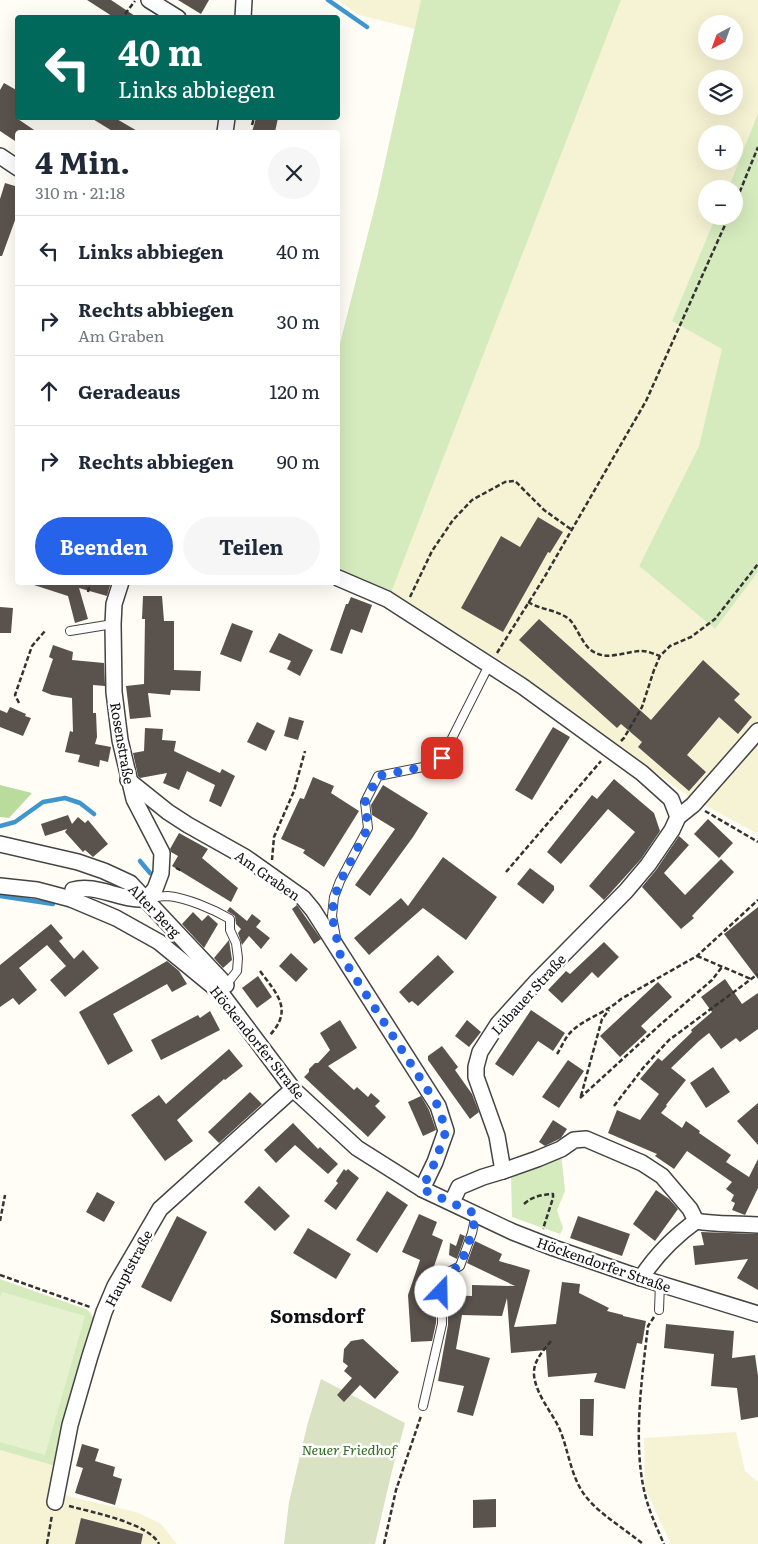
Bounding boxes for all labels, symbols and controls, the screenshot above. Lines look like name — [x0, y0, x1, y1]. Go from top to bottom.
north arrow — [698, 15, 742, 60]
map controls — [698, 15, 743, 225]
text: 40 m — [118, 25, 203, 77]
icon: left — [35, 35, 100, 100]
button: layers — [698, 70, 743, 115]
text: Links abbiegen — [118, 72, 275, 105]
button: + — [698, 125, 743, 170]
text: 4 Min. — [35, 139, 130, 183]
button: close — [268, 147, 320, 199]
text: 310 m · 21:18 — [35, 180, 125, 204]
button: − — [698, 180, 743, 225]
icon: left — [35, 237, 63, 265]
text: Links abbiegen — [78, 237, 224, 265]
text: 40 m — [276, 237, 320, 265]
text: Rechts abbiegen — [78, 295, 234, 323]
icon: right — [35, 307, 63, 335]
text: 30 m — [276, 307, 320, 335]
text: Am Graben — [78, 323, 164, 347]
icon: ahead — [35, 377, 63, 405]
text: Geradeaus — [78, 377, 180, 405]
text: 120 m — [269, 377, 320, 405]
icon: right — [35, 447, 63, 475]
text: Rechts abbiegen — [78, 447, 234, 475]
text: 90 m — [277, 447, 320, 475]
button: Beenden — [35, 517, 173, 575]
button: Teilen — [183, 517, 320, 575]
street label: Rosenstraße — [106, 701, 140, 785]
pin — [421, 737, 463, 779]
icon: arrive — [428, 744, 456, 772]
street label: Am Graben — [231, 845, 305, 905]
street label: Alter Berg — [124, 879, 186, 941]
street label: Lübauer Straße — [486, 949, 570, 1039]
street label: Höckendorfer Straße — [206, 981, 310, 1103]
street label: Hauptstraße — [99, 1226, 157, 1310]
street label: Höckendorfer Straße — [534, 1232, 674, 1296]
position arrow — [414, 1265, 466, 1317]
district label: Somsdorf — [270, 1301, 366, 1329]
park label: Neuer Friedhof — [301, 1439, 398, 1459]

